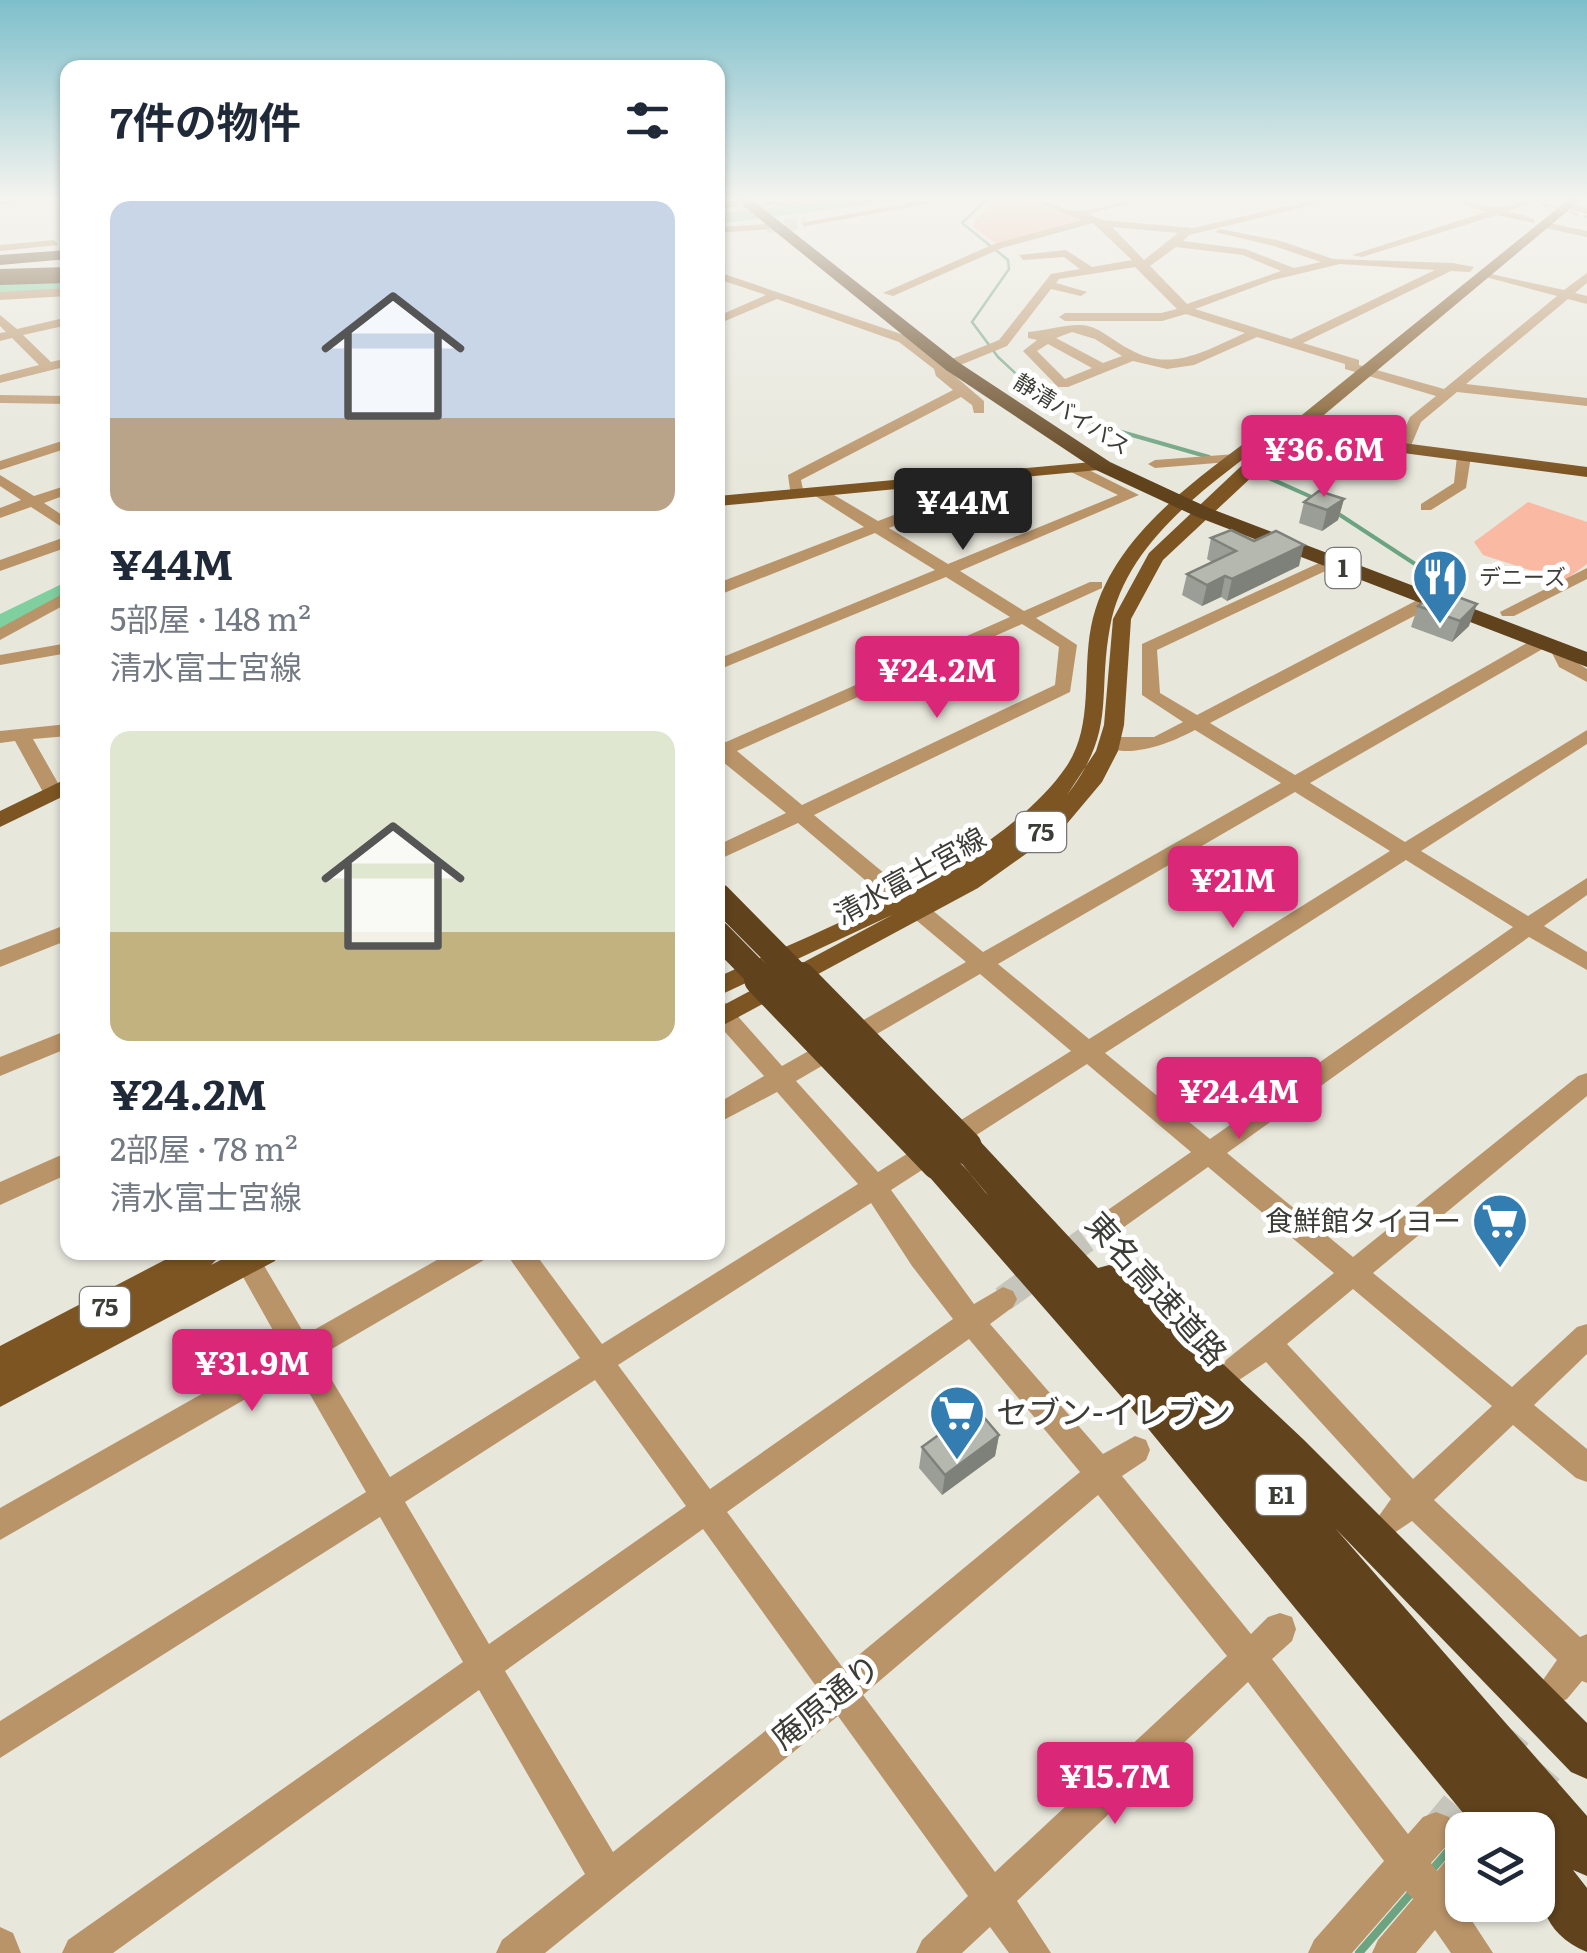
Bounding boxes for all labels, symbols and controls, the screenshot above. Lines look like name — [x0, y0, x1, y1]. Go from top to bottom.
text: 7件の物件 — [110, 89, 301, 151]
icon: filters — [620, 93, 675, 148]
icon: home — [303, 266, 483, 446]
street label: 静清バイパス — [1008, 364, 1137, 462]
pin: ¥36.6M — [1243, 415, 1405, 500]
text: ¥36.6M — [1263, 423, 1385, 471]
pin: ¥44M — [904, 468, 1022, 553]
text: ¥44M — [916, 476, 1010, 524]
text: ¥44M — [110, 531, 233, 593]
restaurant icon: デニーズ — [1410, 547, 1470, 626]
road number: 1 — [1326, 548, 1360, 588]
place label: デニーズ — [1479, 559, 1566, 592]
text: 5部屋 · 148 m² — [110, 593, 311, 641]
pin: ¥24.2M — [856, 636, 1018, 721]
text: 清水富士宮線 — [110, 641, 302, 689]
text: ¥24.2M — [877, 644, 997, 692]
icon: home — [303, 796, 483, 976]
road number: 75 — [1016, 812, 1066, 852]
street label: 清水富士宮線 — [825, 815, 993, 933]
pin: ¥21M — [1174, 846, 1292, 931]
text: ¥21M — [1190, 854, 1276, 902]
pin: ¥24.4M — [1158, 1057, 1320, 1142]
text: ¥24.2M — [110, 1061, 267, 1123]
text: ¥24.4M — [1179, 1065, 1299, 1113]
text: 2部屋 · 78 m² — [110, 1123, 298, 1171]
text: 清水富士宮線 — [110, 1171, 302, 1219]
supermarket icon: 食鮮館タイヨー — [1470, 1191, 1530, 1270]
place label: 食鮮館タイヨー — [1265, 1198, 1461, 1240]
street label: 東名高速道路 — [1076, 1200, 1240, 1374]
road number: 75 — [80, 1287, 130, 1327]
pin: ¥31.9M — [171, 1329, 333, 1414]
text: ¥31.9M — [194, 1337, 310, 1385]
supermarket icon: セブン-イレブン — [927, 1383, 987, 1462]
place label: セブン-イレブン — [996, 1386, 1231, 1434]
road number: E1 — [1256, 1475, 1306, 1515]
street label: 庵原通り — [759, 1641, 889, 1759]
pin: ¥15.7M — [1034, 1742, 1196, 1827]
text: ¥15.7M — [1059, 1750, 1171, 1798]
map controls — [1445, 1812, 1555, 1922]
button: layers — [1445, 1812, 1555, 1922]

